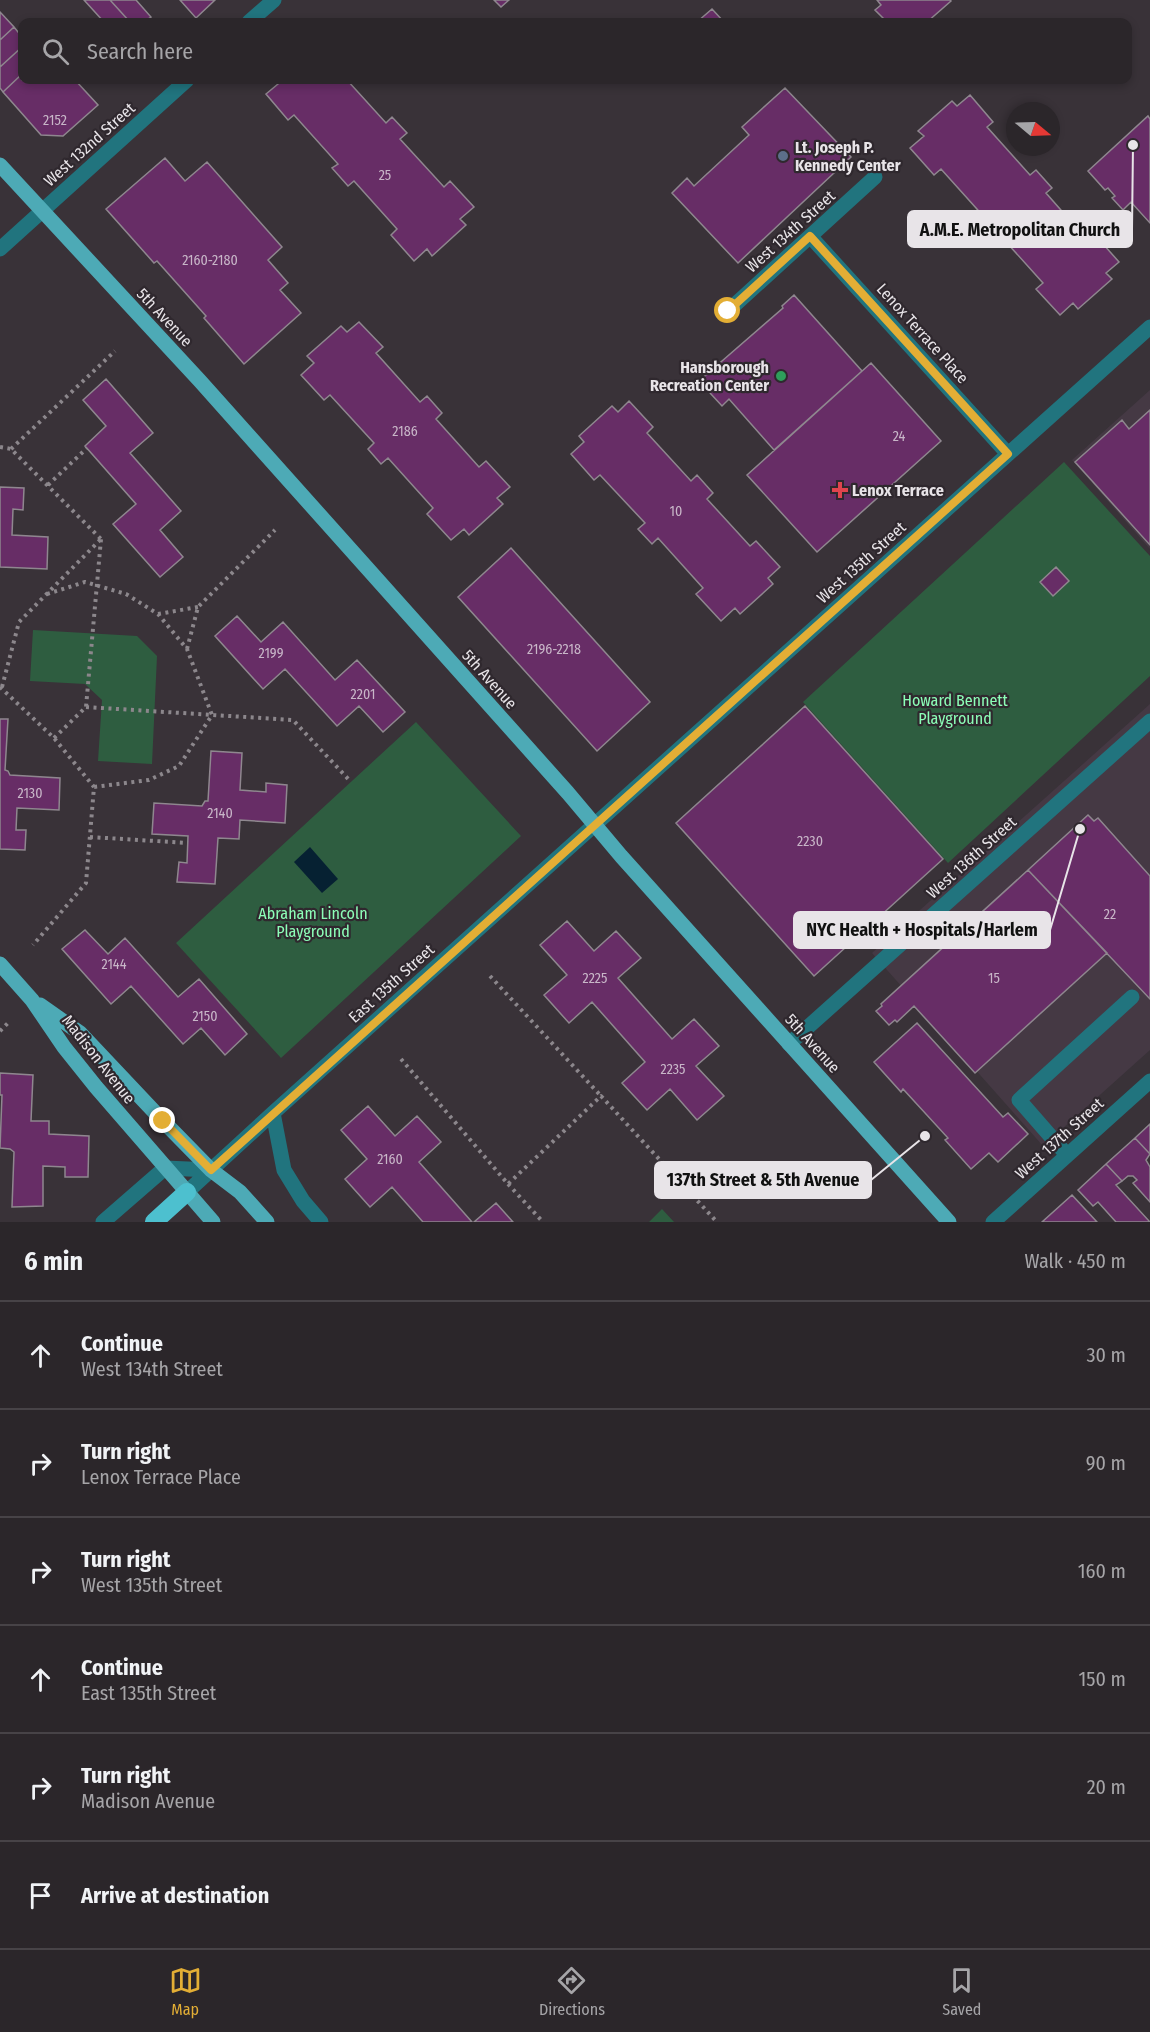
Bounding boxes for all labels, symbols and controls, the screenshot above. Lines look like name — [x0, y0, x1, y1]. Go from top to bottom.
search box — [18, 18, 1132, 84]
icon: search — [39, 35, 72, 68]
text: Search here — [87, 38, 193, 65]
street label: West 132nd Street — [40, 98, 139, 190]
north arrow — [1006, 102, 1060, 156]
house number: 2152 — [43, 112, 67, 129]
place label: Lt. Joseph P. Kennedy Center — [795, 138, 901, 175]
marker: Lt. Joseph P. Kennedy Center — [776, 149, 790, 163]
house number: 25 — [379, 167, 391, 184]
street label: West 134th Street — [742, 186, 839, 276]
callout: A.M.E. Metropolitan Church — [908, 211, 1132, 247]
text: A.M.E. Metropolitan Church — [919, 219, 1120, 241]
house number: 2160-2180 — [182, 252, 238, 269]
street label: Lenox Terrace Place — [873, 279, 973, 387]
street label: 5th Avenue — [133, 284, 196, 350]
route start — [714, 297, 740, 323]
place label: Hansborough Recreation Center — [650, 358, 769, 395]
marker: Hansborough Recreation Center — [774, 369, 788, 383]
house number: 2186 — [392, 423, 418, 440]
house number: 24 — [893, 428, 906, 445]
place label: Lenox Terrace — [852, 481, 944, 500]
marker: Lenox Terrace — [833, 483, 847, 497]
house number: 10 — [670, 503, 682, 520]
street label: West 135th Street — [813, 517, 910, 607]
house number: 2196-2218 — [527, 641, 581, 658]
house number: 2199 — [259, 645, 284, 662]
street label: 5th Avenue — [458, 646, 521, 713]
house number: 2201 — [351, 686, 375, 703]
park label: Howard Bennett Playground — [902, 691, 1009, 728]
house number: 2130 — [18, 785, 42, 802]
house number: 2140 — [207, 805, 233, 822]
street label: West 136th Street — [923, 812, 1021, 902]
house number: 2230 — [797, 833, 823, 850]
park label: Abraham Lincoln Playground — [258, 904, 368, 941]
house number: 22 — [1104, 906, 1116, 923]
callout: NYC Health + Hospitals/Harlem — [794, 912, 1050, 948]
text: NYC Health + Hospitals/Harlem — [806, 919, 1038, 941]
street label: East 135th Street — [345, 940, 439, 1027]
house number: 2144 — [102, 956, 127, 973]
house number: 2225 — [583, 970, 607, 987]
house number: 15 — [988, 970, 1000, 987]
house number: 2150 — [192, 1008, 218, 1025]
street label: 5th Avenue — [781, 1010, 844, 1077]
street label: Madison Avenue — [58, 1011, 139, 1108]
house number: 2235 — [660, 1061, 686, 1078]
street label: West 137th Street — [1011, 1093, 1108, 1183]
route end — [149, 1107, 175, 1133]
house number: 2160 — [377, 1151, 403, 1168]
callout: 137th Street & 5th Avenue — [655, 1162, 871, 1198]
text: 137th Street & 5th Avenue — [667, 1169, 859, 1191]
text: 6 min — [24, 1246, 83, 1277]
text: Walk · 450 m — [1025, 1249, 1126, 1273]
text: Continue — [81, 1330, 163, 1357]
icon: ahead — [24, 1339, 57, 1372]
text: 30 m — [1086, 1343, 1126, 1367]
text: West 134th Street — [81, 1357, 223, 1381]
text: Turn right — [81, 1438, 170, 1465]
icon: right — [24, 1447, 57, 1480]
text: 90 m — [1086, 1451, 1126, 1475]
text: Lenox Terrace Place — [81, 1465, 241, 1489]
text: Turn right — [81, 1546, 170, 1573]
icon: right — [24, 1555, 57, 1588]
text: 160 m — [1078, 1559, 1126, 1583]
text: West 135th Street — [81, 1573, 222, 1597]
text: Continue — [81, 1654, 163, 1681]
icon: ahead — [24, 1663, 57, 1696]
text: 150 m — [1079, 1667, 1126, 1691]
text: East 135th Street — [81, 1681, 216, 1705]
text: Turn right — [81, 1762, 170, 1789]
icon: right — [24, 1771, 57, 1804]
text: 20 m — [1087, 1775, 1126, 1799]
text: Madison Avenue — [81, 1789, 215, 1813]
icon: arrive — [24, 1879, 57, 1912]
text: Arrive at destination — [81, 1882, 269, 1909]
tab: Map — [169, 1964, 202, 2019]
tab: Directions — [539, 1964, 605, 2019]
tab: Saved — [942, 1964, 981, 2019]

